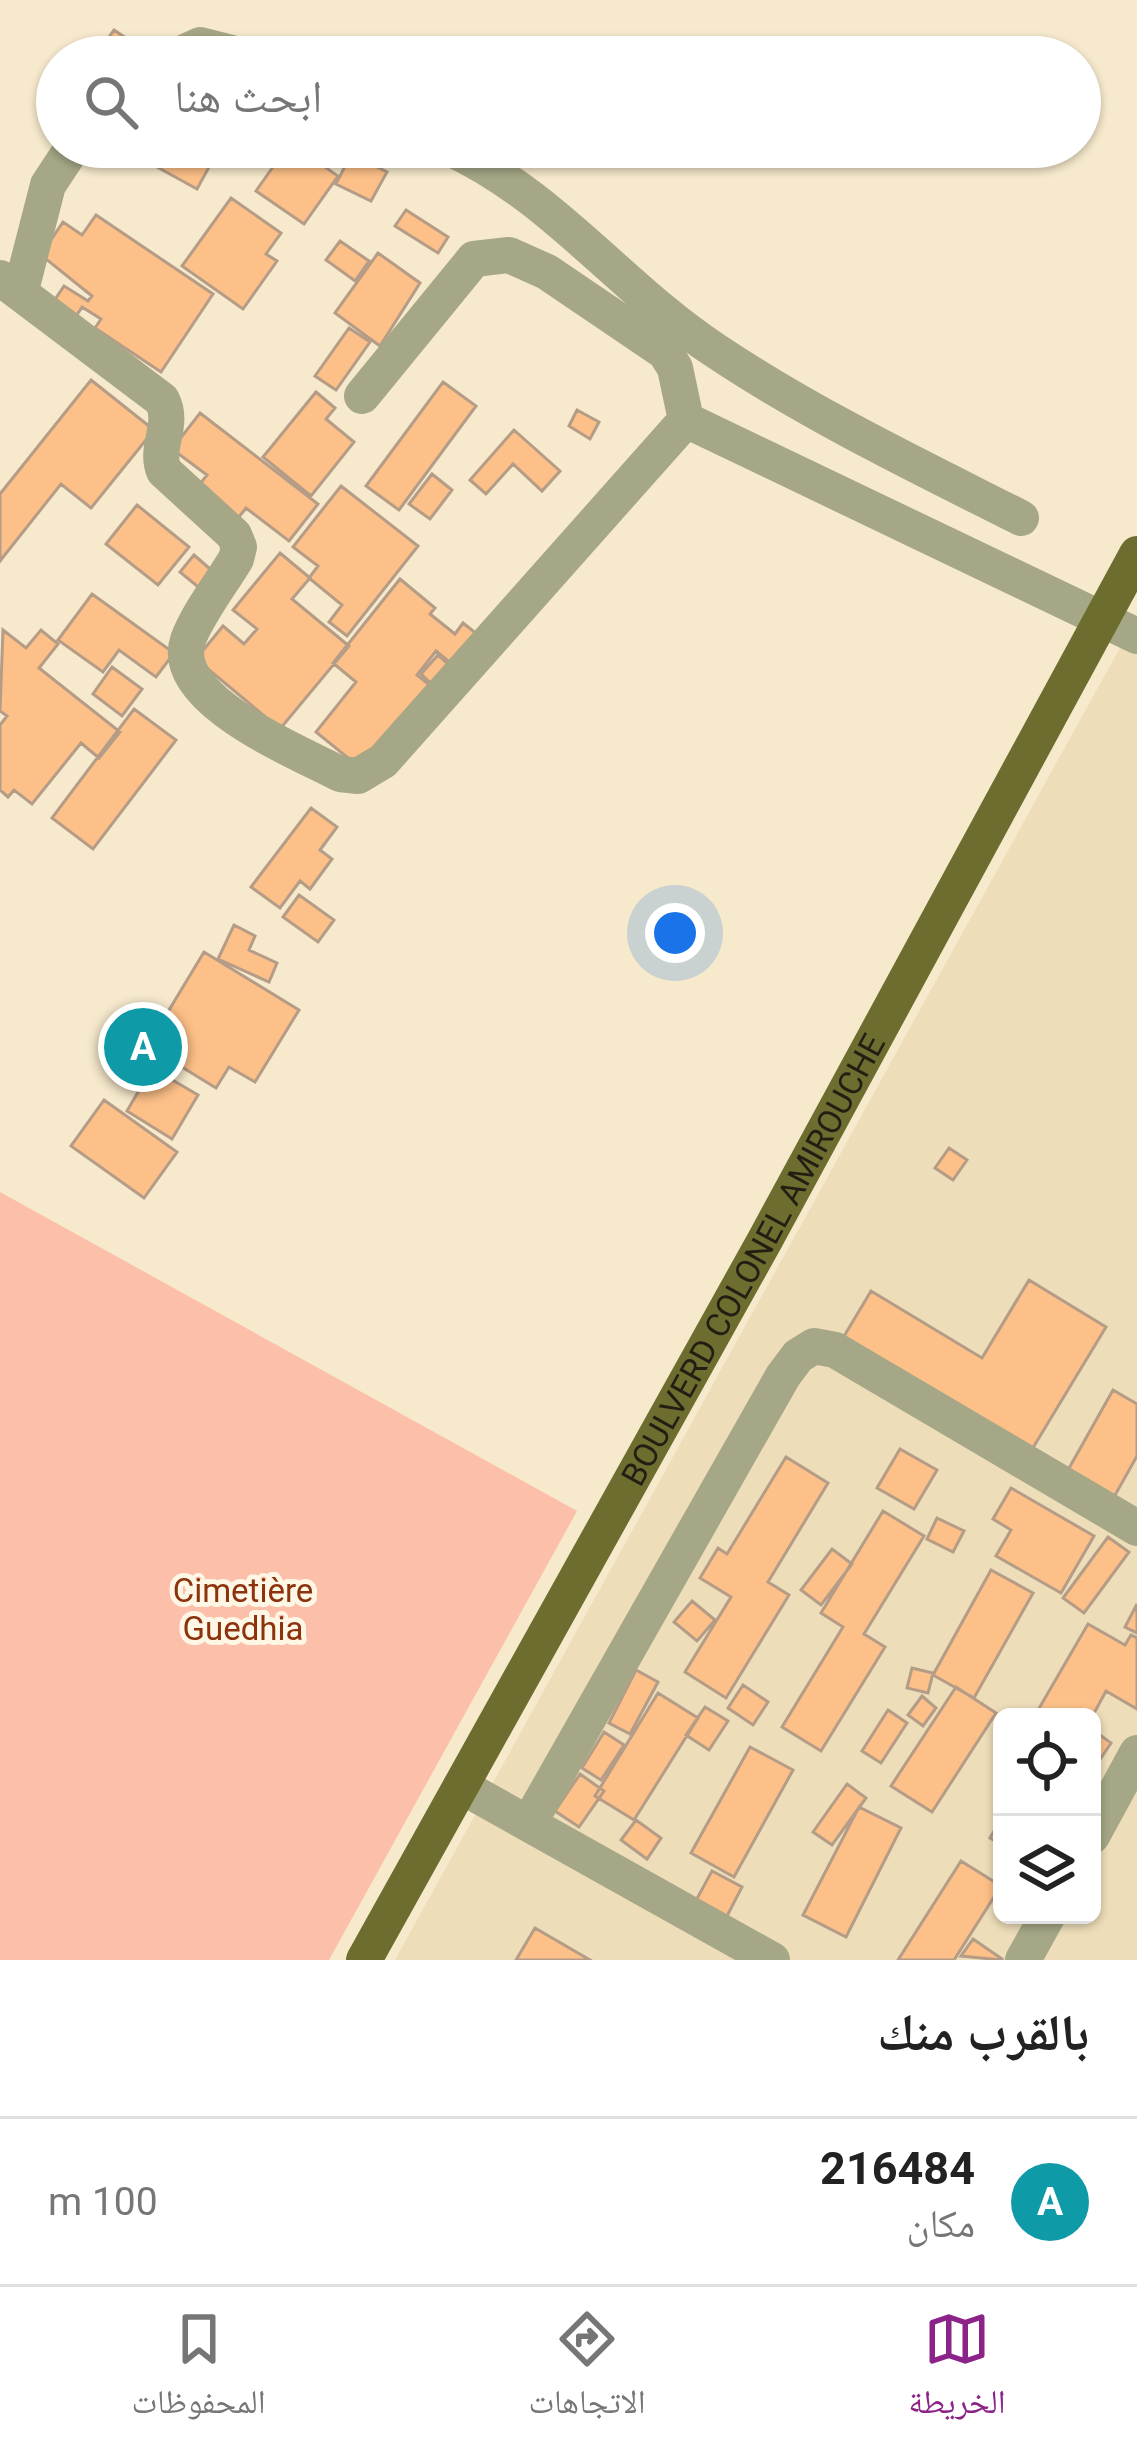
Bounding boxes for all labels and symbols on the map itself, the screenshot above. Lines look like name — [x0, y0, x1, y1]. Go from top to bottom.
your location — [645, 903, 705, 963]
pin: A — [104, 1002, 182, 1092]
street label: BOULVERD COLONEL AMIROUCHE — [613, 1027, 892, 1492]
park label: Cimetière Guedhia — [173, 1571, 313, 1648]

